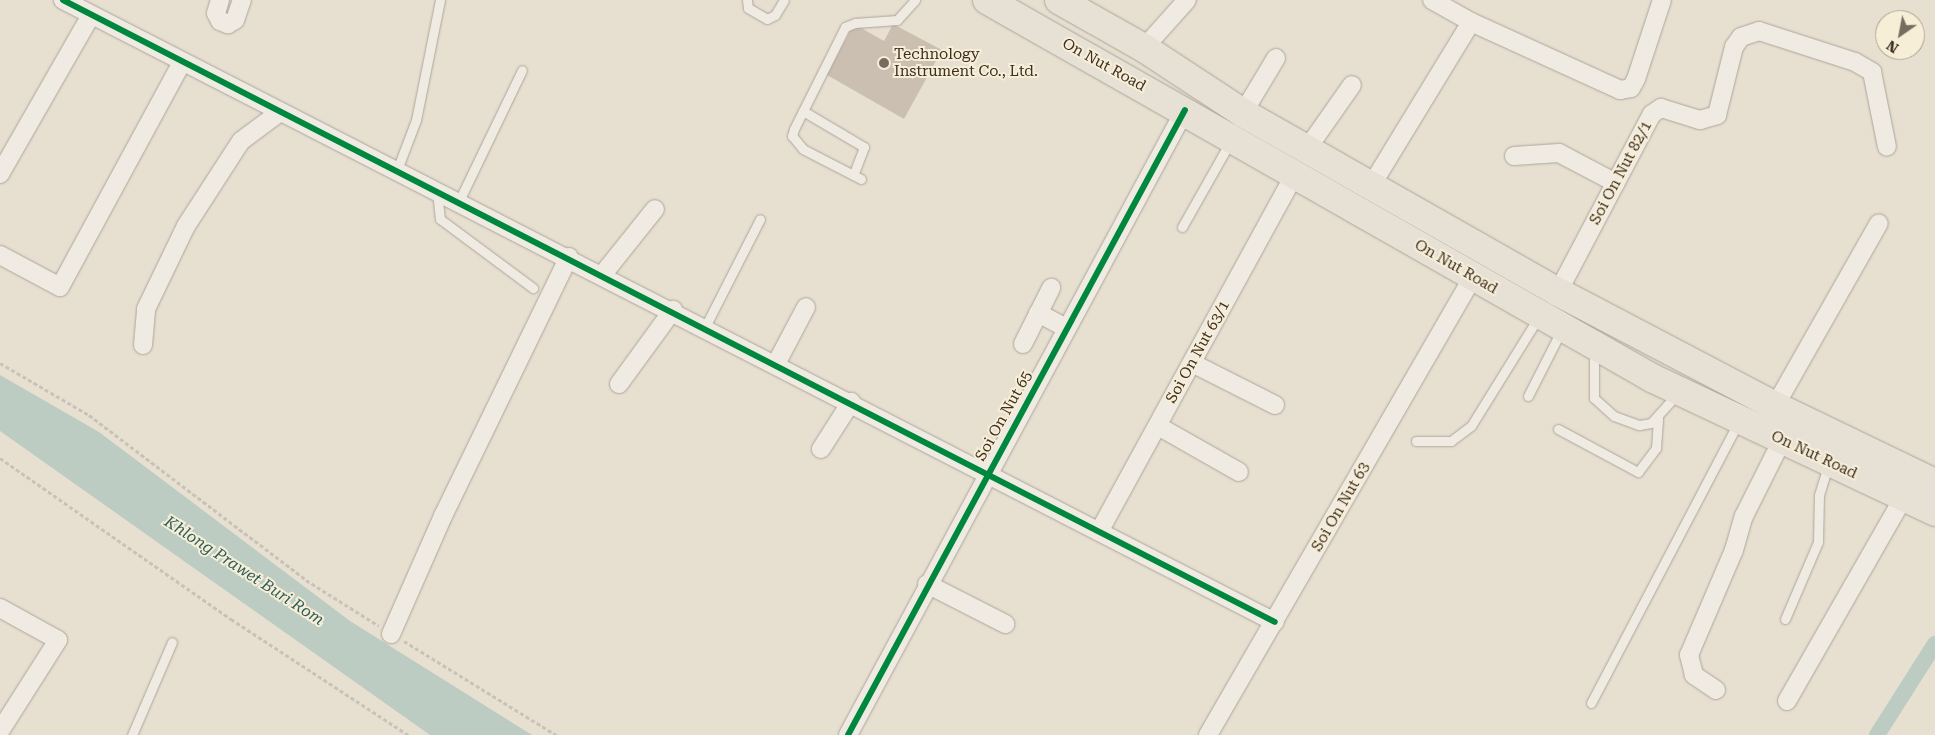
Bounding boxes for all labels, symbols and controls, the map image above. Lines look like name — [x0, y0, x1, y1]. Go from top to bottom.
north arrow — [1875, 10, 1925, 60]
street label: On Nut Road — [1059, 35, 1149, 95]
text: N — [1883, 37, 1901, 56]
place label: Technology Instrument Co., Ltd. — [894, 45, 1038, 80]
marker: Technology Instrument Co., Ltd. — [878, 57, 890, 69]
street label: Soi On Nut 82/1 — [1586, 118, 1656, 228]
street label: On Nut Road — [1411, 236, 1501, 298]
street label: Soi On Nut 63/1 — [1162, 297, 1234, 407]
street label: Soi On Nut 65 — [972, 368, 1036, 464]
street label: On Nut Road — [1768, 427, 1860, 483]
street label: Soi On Nut 63 — [1308, 459, 1374, 555]
water label: Khlong Prawet Buri Rom — [161, 512, 327, 630]

